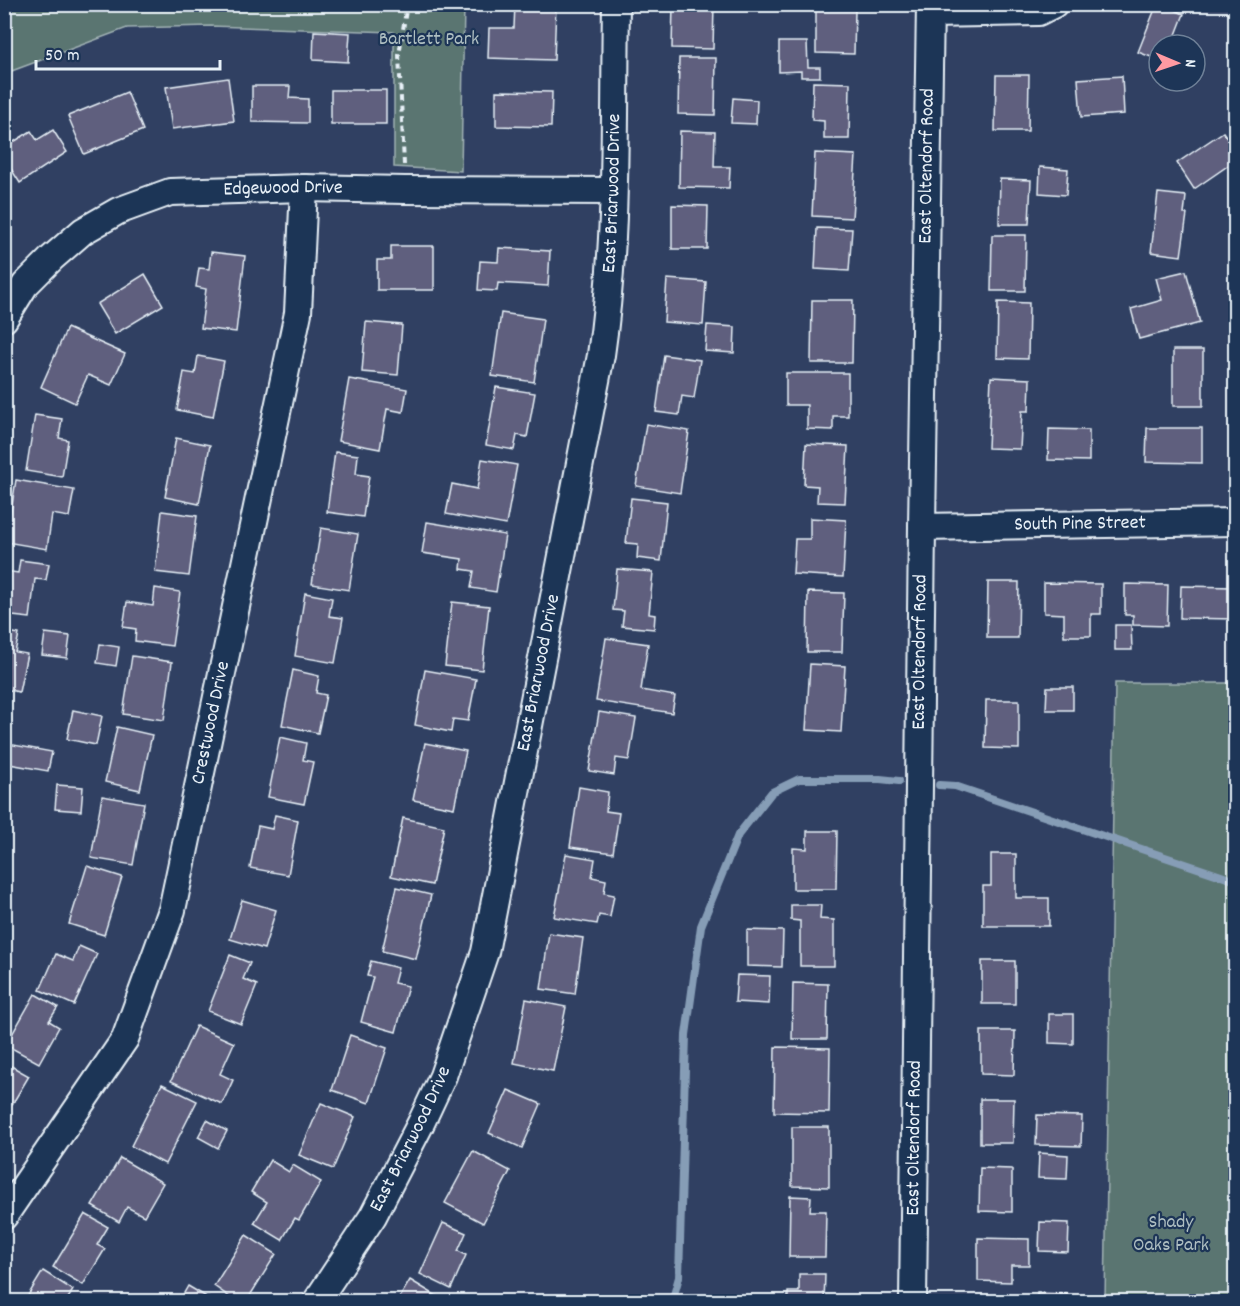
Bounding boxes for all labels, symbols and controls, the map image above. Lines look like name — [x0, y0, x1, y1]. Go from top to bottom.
park label: Bartlett Park — [379, 26, 479, 54]
scale bar — [36, 33, 220, 71]
north arrow — [1147, 33, 1207, 93]
text: 50 m — [45, 44, 80, 69]
text: N — [1178, 59, 1201, 68]
street label: East Oltendorf Road — [912, 88, 943, 244]
street label: East Briarwood Drive — [596, 113, 629, 274]
street label: Edgewood Drive — [223, 174, 343, 204]
street label: South Pine Street — [1014, 509, 1146, 540]
street label: East Oltendorf Road — [906, 574, 935, 730]
street label: East Briarwood Drive — [510, 592, 568, 754]
street label: Crestwood Drive — [185, 658, 238, 787]
street label: East Oltendorf Road — [900, 1060, 930, 1216]
street label: East Briarwood Drive — [363, 1063, 459, 1217]
park label: Shady Oaks Park — [1133, 1209, 1209, 1260]

